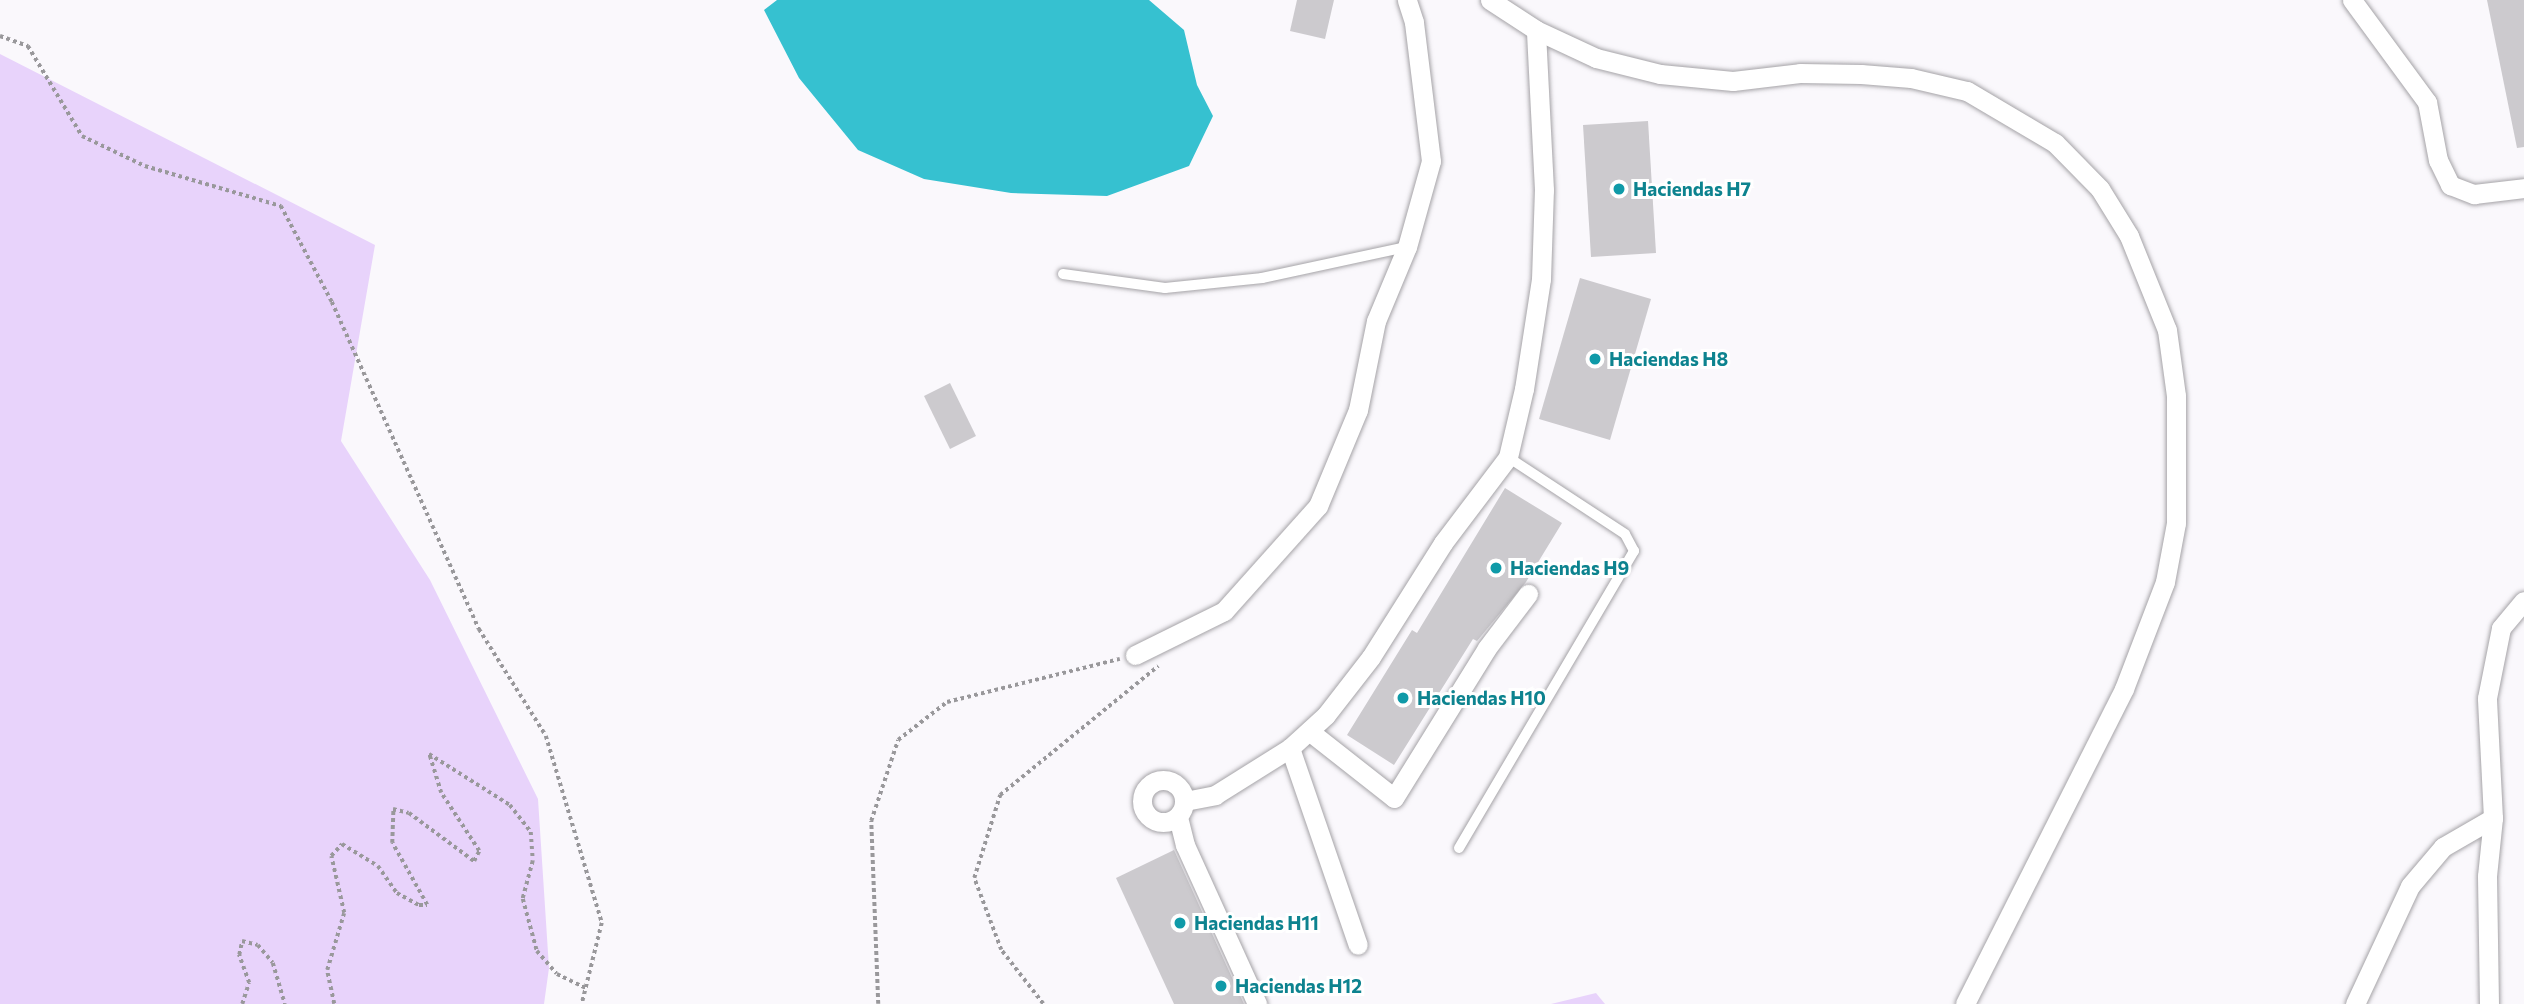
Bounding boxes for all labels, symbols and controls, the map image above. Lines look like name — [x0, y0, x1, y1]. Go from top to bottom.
place label: Haciendas H7 — [1633, 178, 1751, 200]
marker: Haciendas H7 — [1611, 181, 1627, 197]
place label: Haciendas H8 — [1609, 348, 1728, 370]
marker: Haciendas H8 — [1587, 351, 1603, 367]
place label: Haciendas H9 — [1510, 557, 1629, 579]
marker: Haciendas H9 — [1488, 560, 1504, 576]
place label: Haciendas H10 — [1417, 687, 1546, 709]
marker: Haciendas H10 — [1395, 690, 1411, 706]
place label: Haciendas H11 — [1194, 912, 1319, 934]
marker: Haciendas H11 — [1172, 915, 1188, 931]
place label: Haciendas H12 — [1235, 975, 1362, 997]
marker: Haciendas H12 — [1213, 978, 1229, 994]

